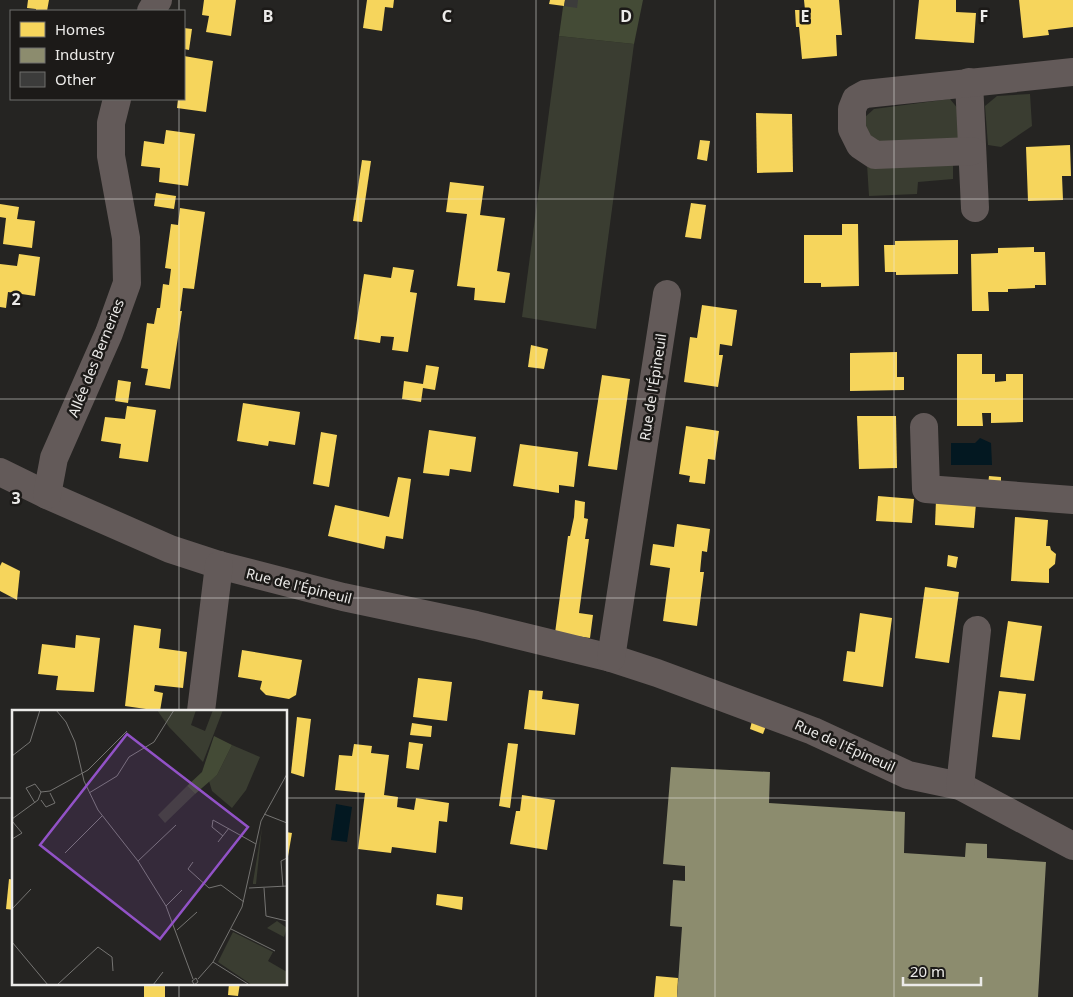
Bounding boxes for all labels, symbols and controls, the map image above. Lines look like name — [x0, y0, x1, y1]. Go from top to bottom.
text: B — [263, 5, 273, 27]
text: C — [442, 5, 452, 27]
text: D — [620, 5, 632, 27]
text: E — [801, 5, 810, 27]
text: F — [980, 5, 988, 27]
legend — [10, 10, 185, 100]
text: Homes — [55, 19, 105, 39]
text: Industry — [55, 44, 115, 64]
text: Other — [55, 69, 96, 89]
text: 2 — [11, 288, 21, 310]
street label: Allée des Berneries — [63, 296, 128, 420]
street label: Rue de l'Épineuil — [635, 332, 670, 442]
text: 3 — [11, 487, 21, 509]
street label: Rue de l'Épineuil — [244, 563, 354, 608]
inset map — [12, 710, 288, 984]
street label: Rue de l'Épineuil — [792, 715, 899, 776]
scale bar — [903, 954, 980, 986]
text: 20 m — [910, 961, 945, 981]

